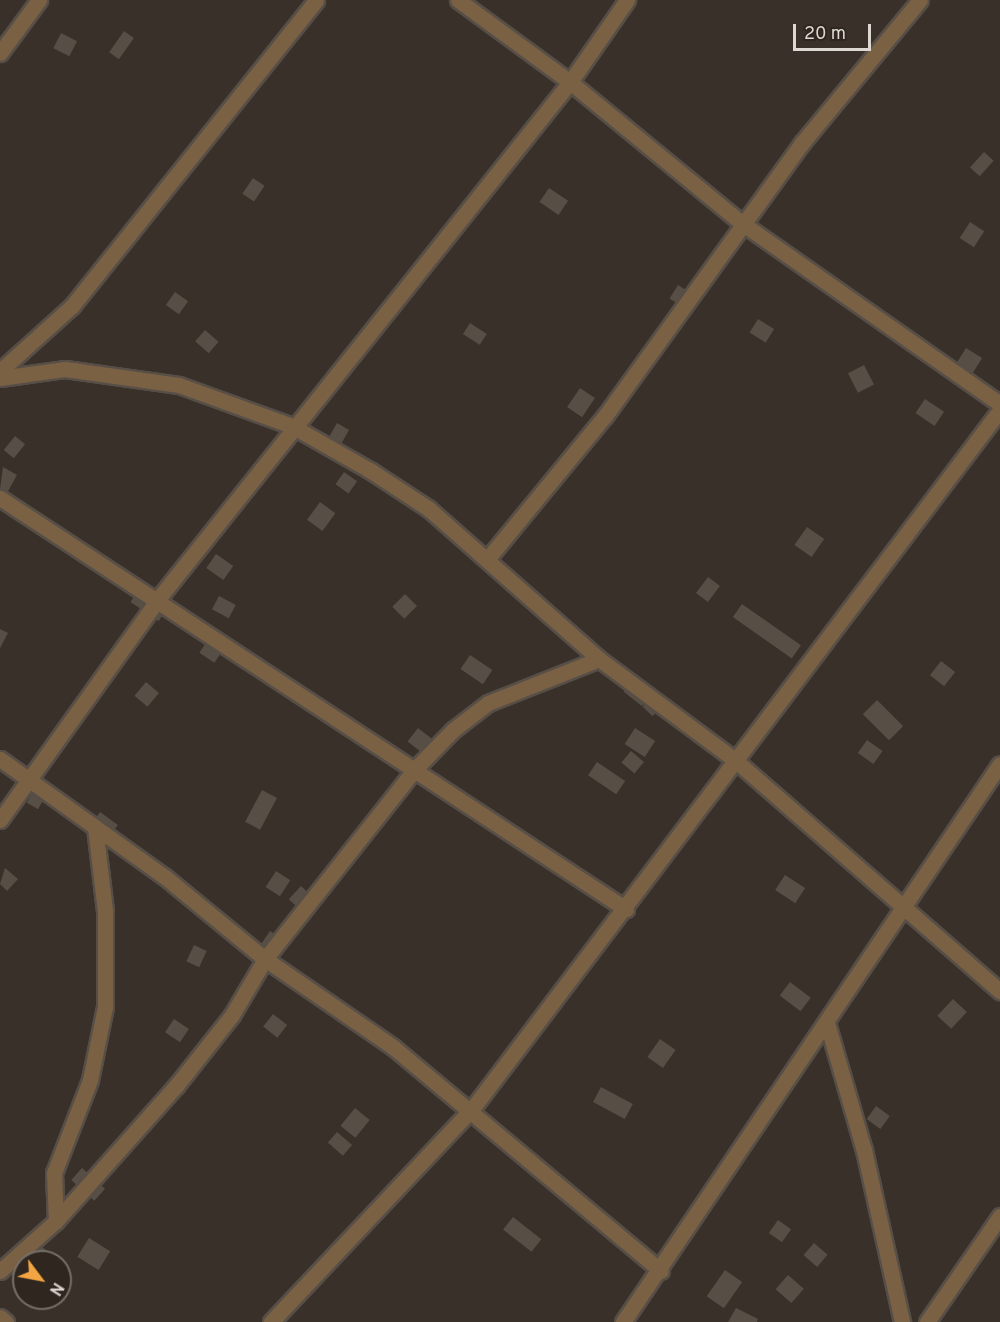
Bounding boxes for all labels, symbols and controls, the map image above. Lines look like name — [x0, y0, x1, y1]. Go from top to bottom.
scale bar — [796, 12, 874, 50]
text: 20 m — [804, 23, 846, 46]
north arrow — [12, 1250, 72, 1310]
text: N — [44, 1278, 67, 1299]

